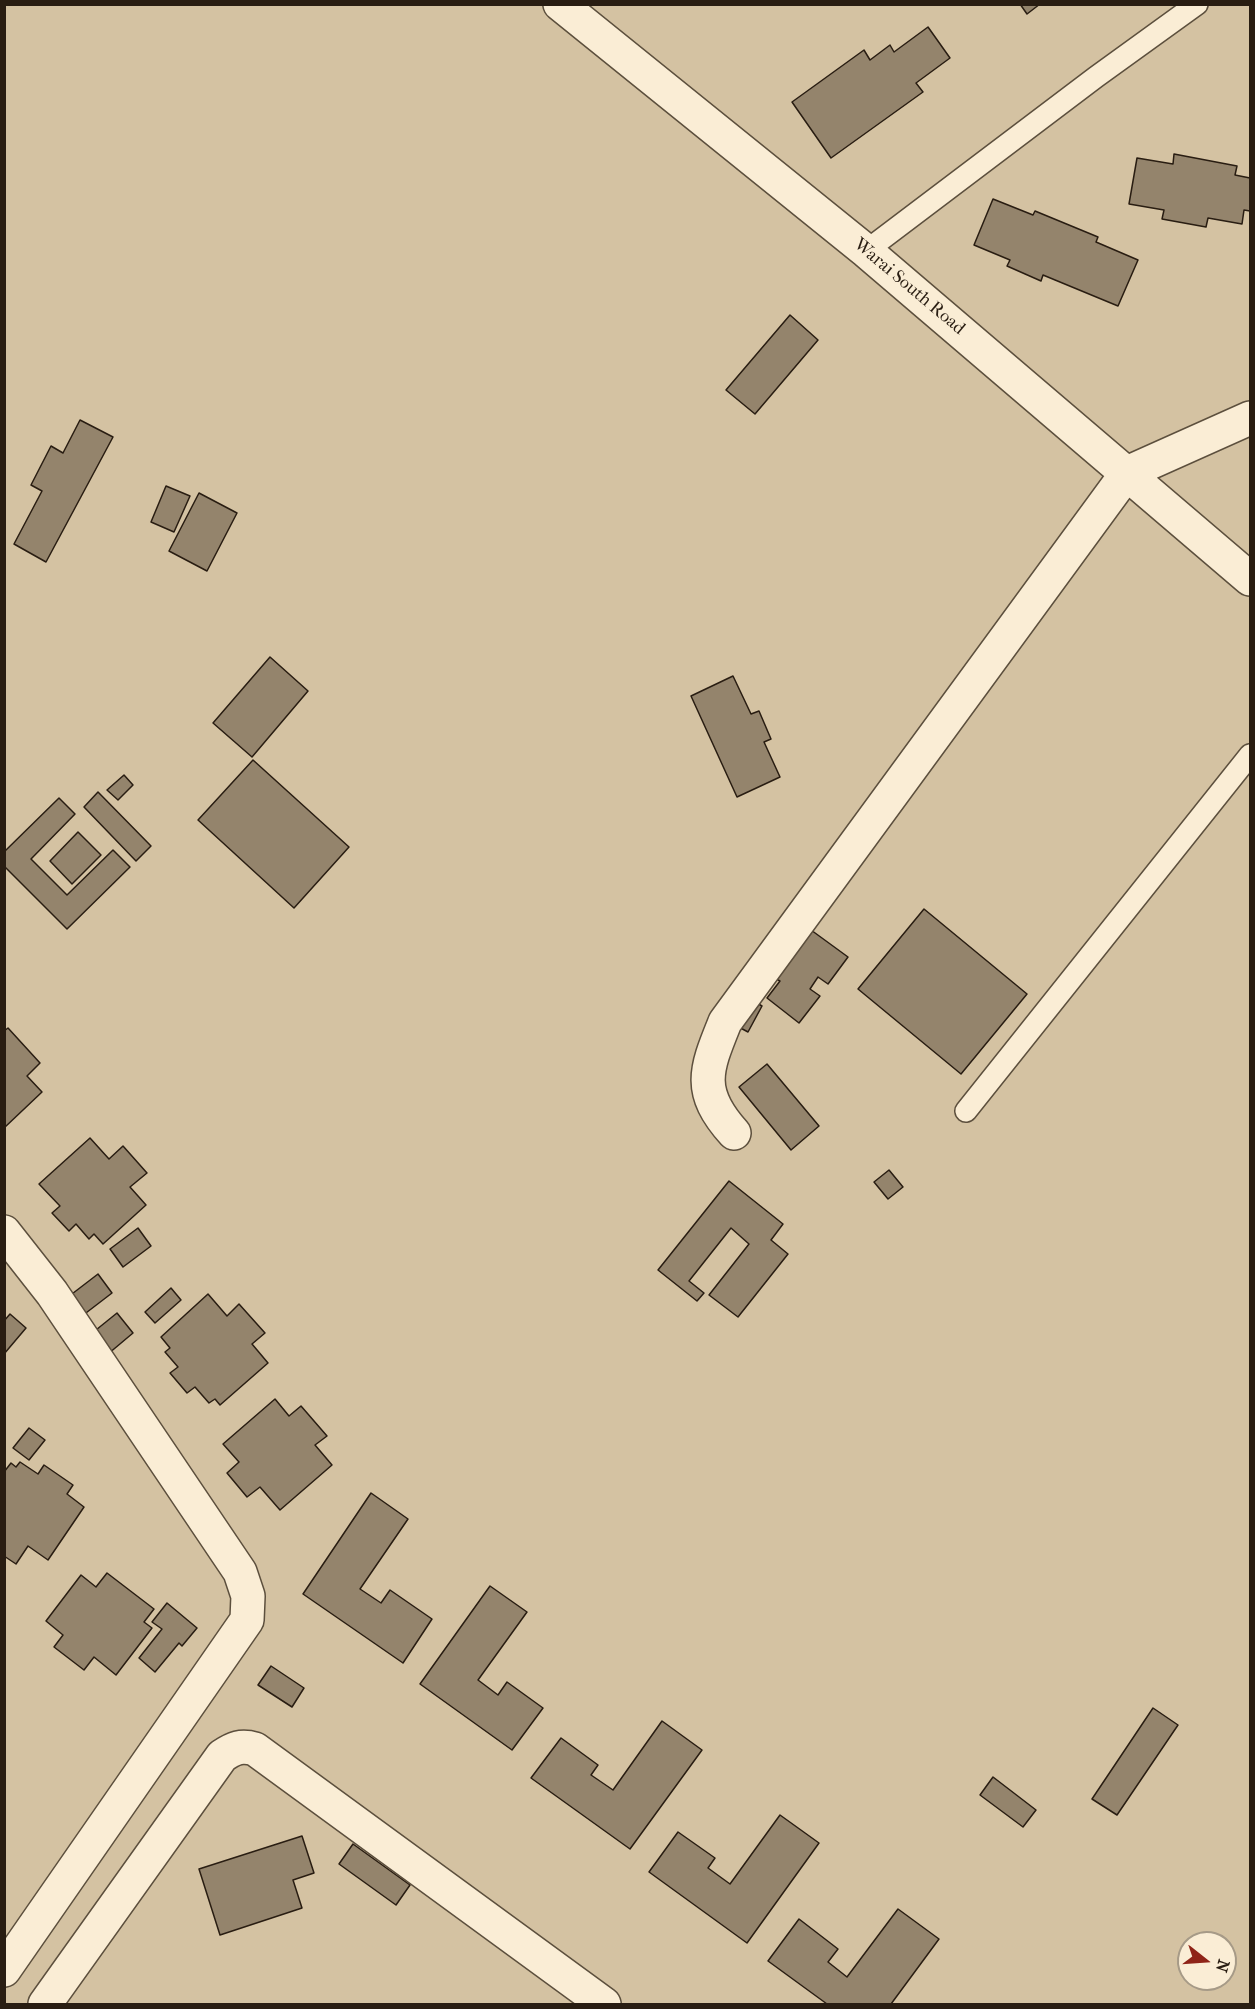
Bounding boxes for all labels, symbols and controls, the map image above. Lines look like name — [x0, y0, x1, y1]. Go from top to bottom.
street label: Warai South Road — [849, 234, 969, 340]
north arrow — [1177, 1931, 1237, 1991]
text: N — [1212, 1957, 1234, 1974]

